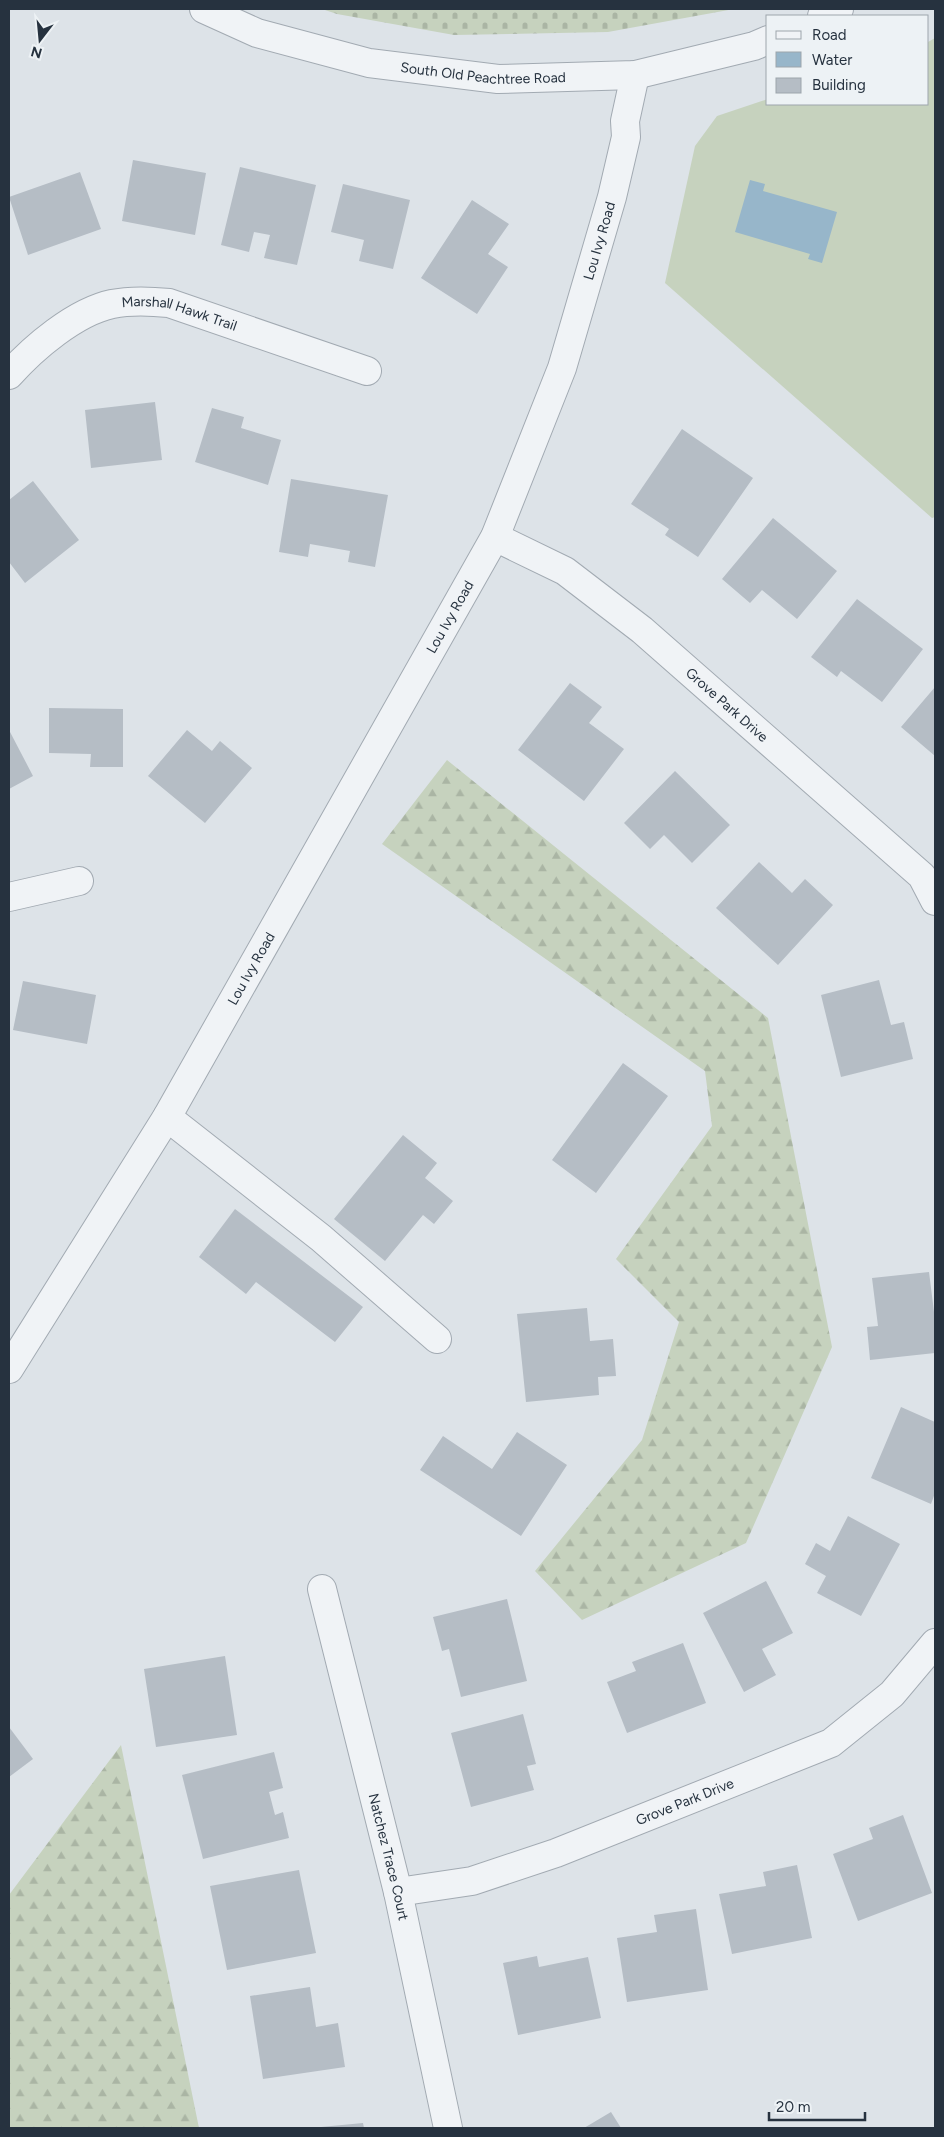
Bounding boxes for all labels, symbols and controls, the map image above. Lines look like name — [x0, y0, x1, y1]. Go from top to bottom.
north arrow — [15, 15, 65, 65]
legend — [766, 15, 929, 105]
text: Road — [812, 26, 847, 44]
text: N — [29, 42, 44, 62]
text: Water — [812, 51, 852, 69]
street label: South Old Peachtree Road — [400, 59, 566, 88]
text: Building — [812, 76, 866, 94]
street label: Lou Ivy Road — [580, 200, 619, 282]
street label: Marshall Hawk Trail — [121, 293, 239, 335]
street label: Lou Ivy Road — [423, 578, 478, 656]
street label: Grove Park Drive — [682, 664, 772, 746]
street label: Lou Ivy Road — [224, 929, 279, 1008]
street label: Grove Park Drive — [633, 1775, 737, 1829]
street label: Natchez Trace Court — [365, 1792, 412, 1922]
scale bar — [769, 2090, 865, 2122]
text: 20 m — [776, 2098, 810, 2116]

